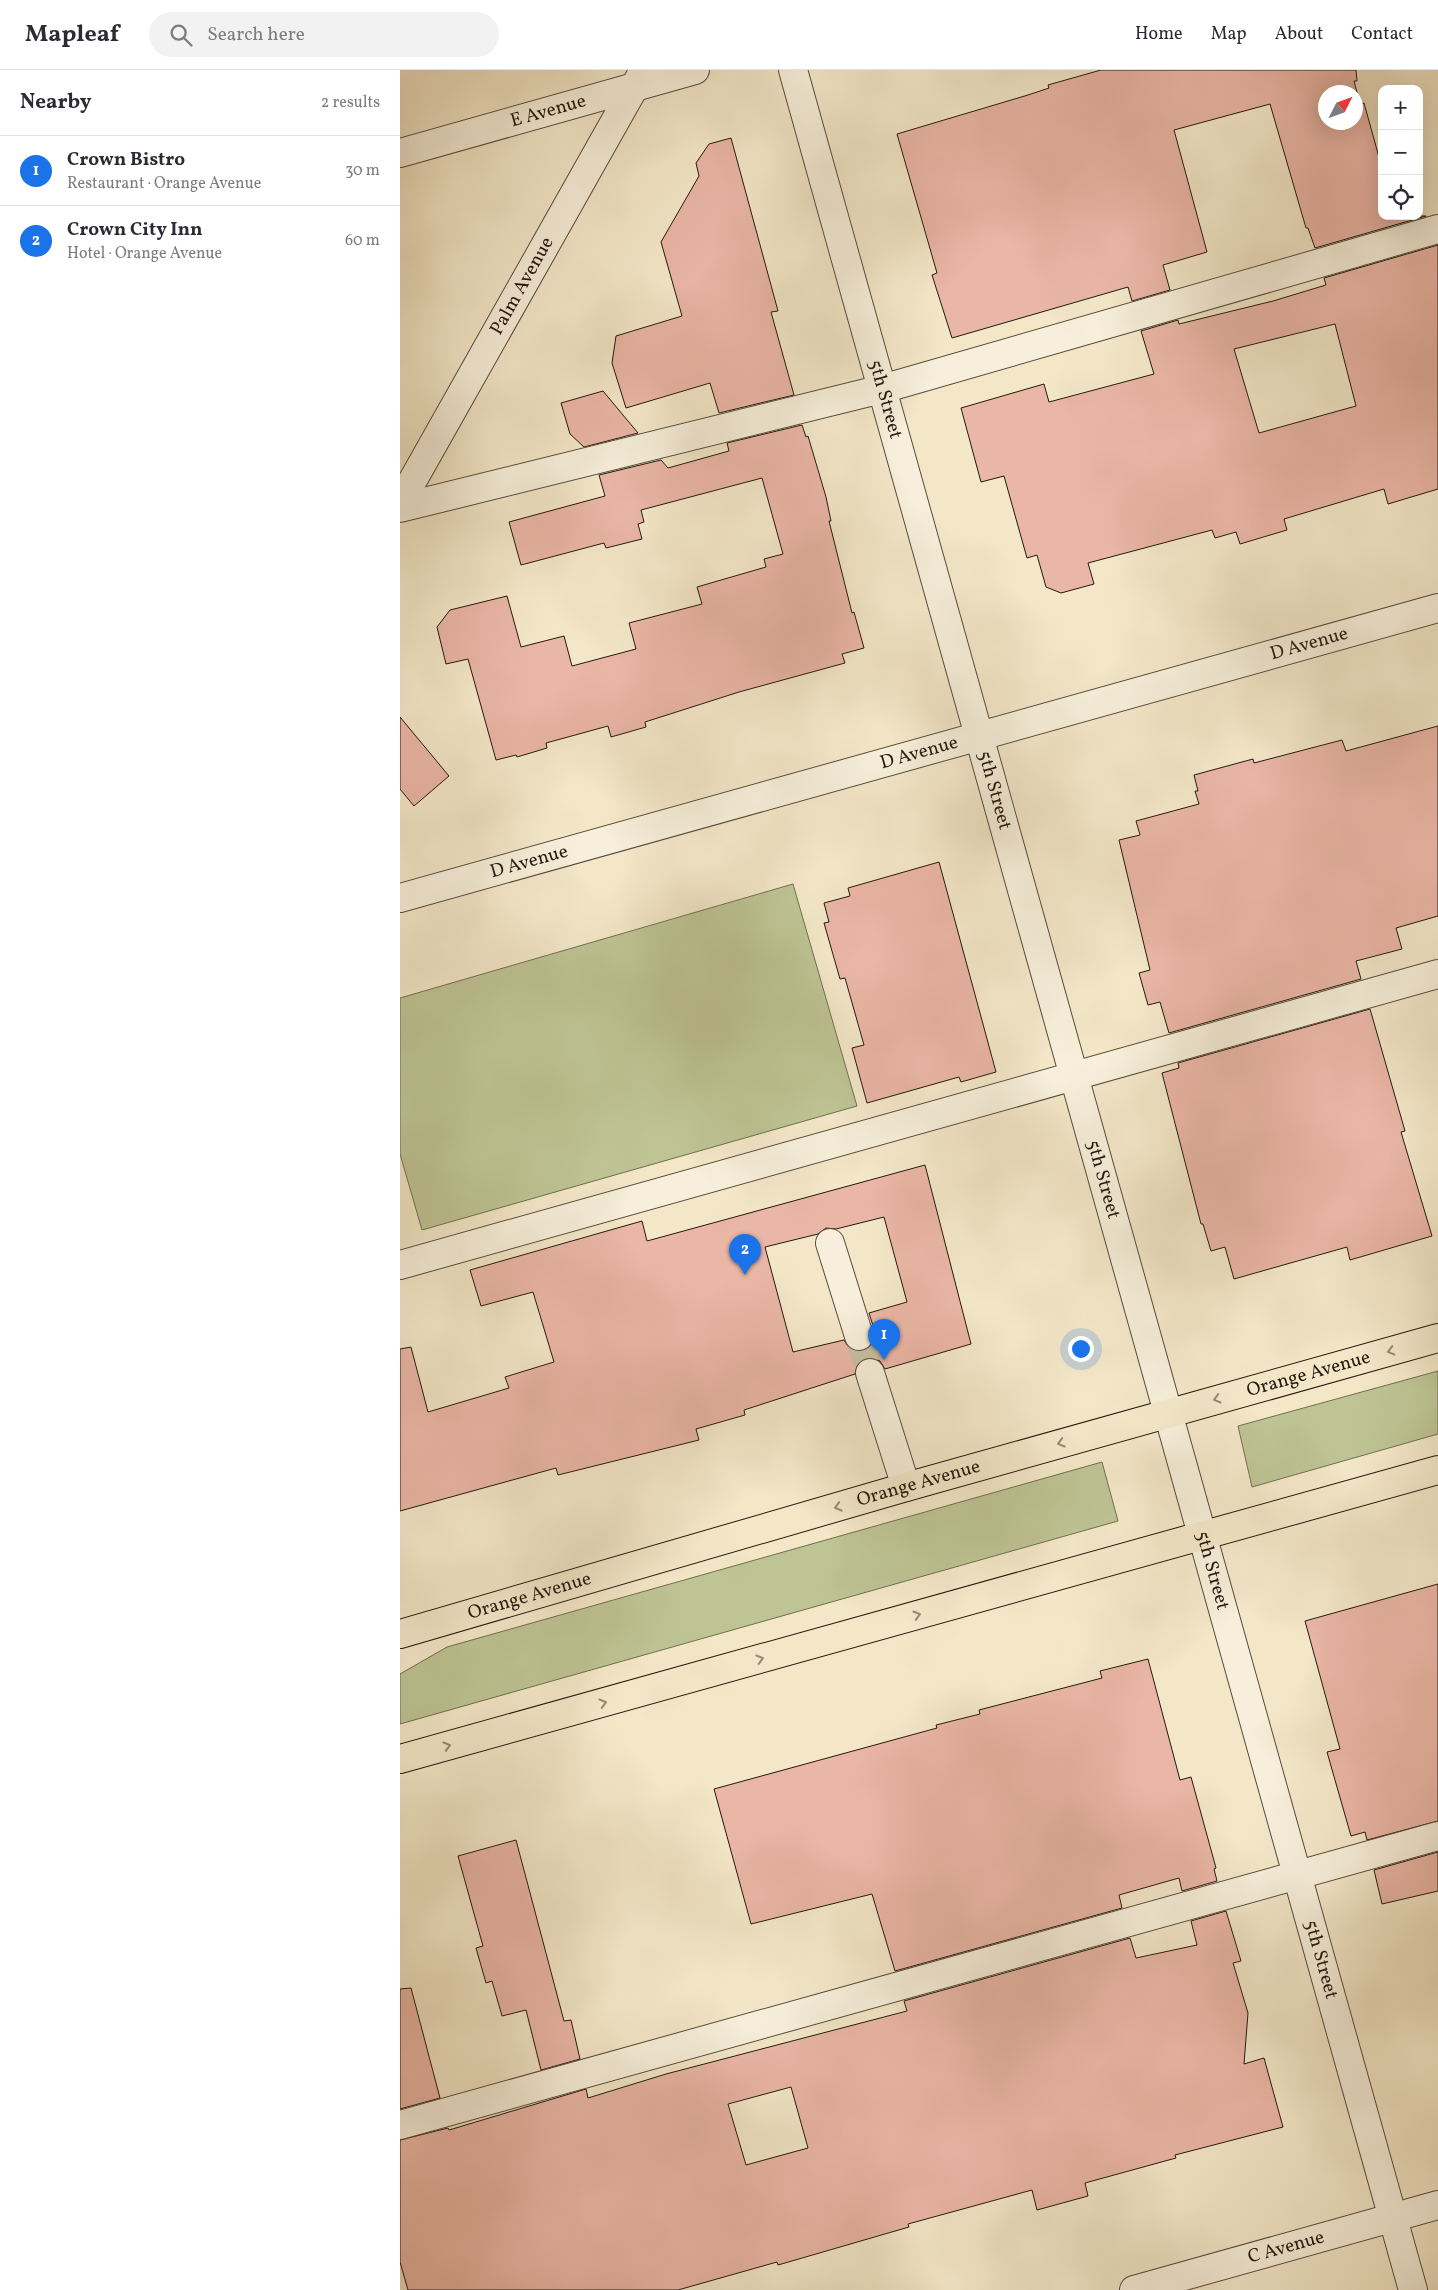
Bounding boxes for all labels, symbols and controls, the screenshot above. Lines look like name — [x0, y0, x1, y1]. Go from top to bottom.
search box — [149, 12, 499, 57]
text: Mapleaf — [25, 18, 119, 52]
icon: search — [167, 21, 195, 49]
text: Search here — [207, 22, 305, 48]
text: Home — [1135, 22, 1183, 47]
text: Map — [1211, 22, 1247, 47]
text: About — [1275, 22, 1323, 47]
text: Contact — [1351, 22, 1413, 47]
north arrow — [1318, 85, 1363, 130]
map controls — [1378, 85, 1423, 220]
button: + — [1378, 85, 1423, 130]
text: Nearby — [20, 88, 91, 117]
street label: E Avenue — [507, 88, 589, 134]
text: 2 results — [321, 92, 380, 114]
button: − — [1378, 130, 1423, 175]
text: Crown Bistro — [67, 147, 185, 173]
text: 1 — [33, 160, 39, 182]
text: 30 m — [345, 160, 380, 182]
text: Restaurant · Orange Avenue — [67, 173, 261, 195]
button: locate — [1378, 175, 1423, 220]
text: Crown City Inn — [67, 217, 203, 243]
text: 2 — [32, 230, 40, 252]
text: 60 m — [345, 230, 380, 252]
street label: Palm Avenue — [484, 232, 560, 340]
text: Hotel · Orange Avenue — [67, 243, 222, 265]
street label: 5th Street — [862, 357, 908, 442]
street label: D Avenue — [1267, 621, 1351, 667]
street label: D Avenue — [877, 730, 961, 776]
street label: 5th Street — [971, 748, 1018, 833]
street label: D Avenue — [487, 839, 571, 885]
street label: 5th Street — [1079, 1137, 1126, 1222]
pin: 2 — [729, 1234, 761, 1275]
pin: 1 — [868, 1319, 900, 1360]
your location — [1068, 1336, 1094, 1362]
street label: Orange Avenue — [1244, 1345, 1373, 1404]
one-way arrow — [1387, 1346, 1396, 1356]
one-way arrow — [1213, 1393, 1222, 1404]
one-way arrow — [1057, 1438, 1066, 1448]
street label: Orange Avenue — [854, 1454, 983, 1514]
one-way arrow — [834, 1502, 842, 1512]
street label: 5th Street — [1189, 1528, 1236, 1613]
street label: Orange Avenue — [465, 1566, 594, 1627]
one-way arrow — [912, 1611, 920, 1621]
one-way arrow — [756, 1654, 764, 1665]
one-way arrow — [599, 1698, 607, 1708]
one-way arrow — [442, 1742, 451, 1752]
street label: 5th Street — [1297, 1917, 1344, 2002]
street label: C Avenue — [1245, 2224, 1327, 2271]

